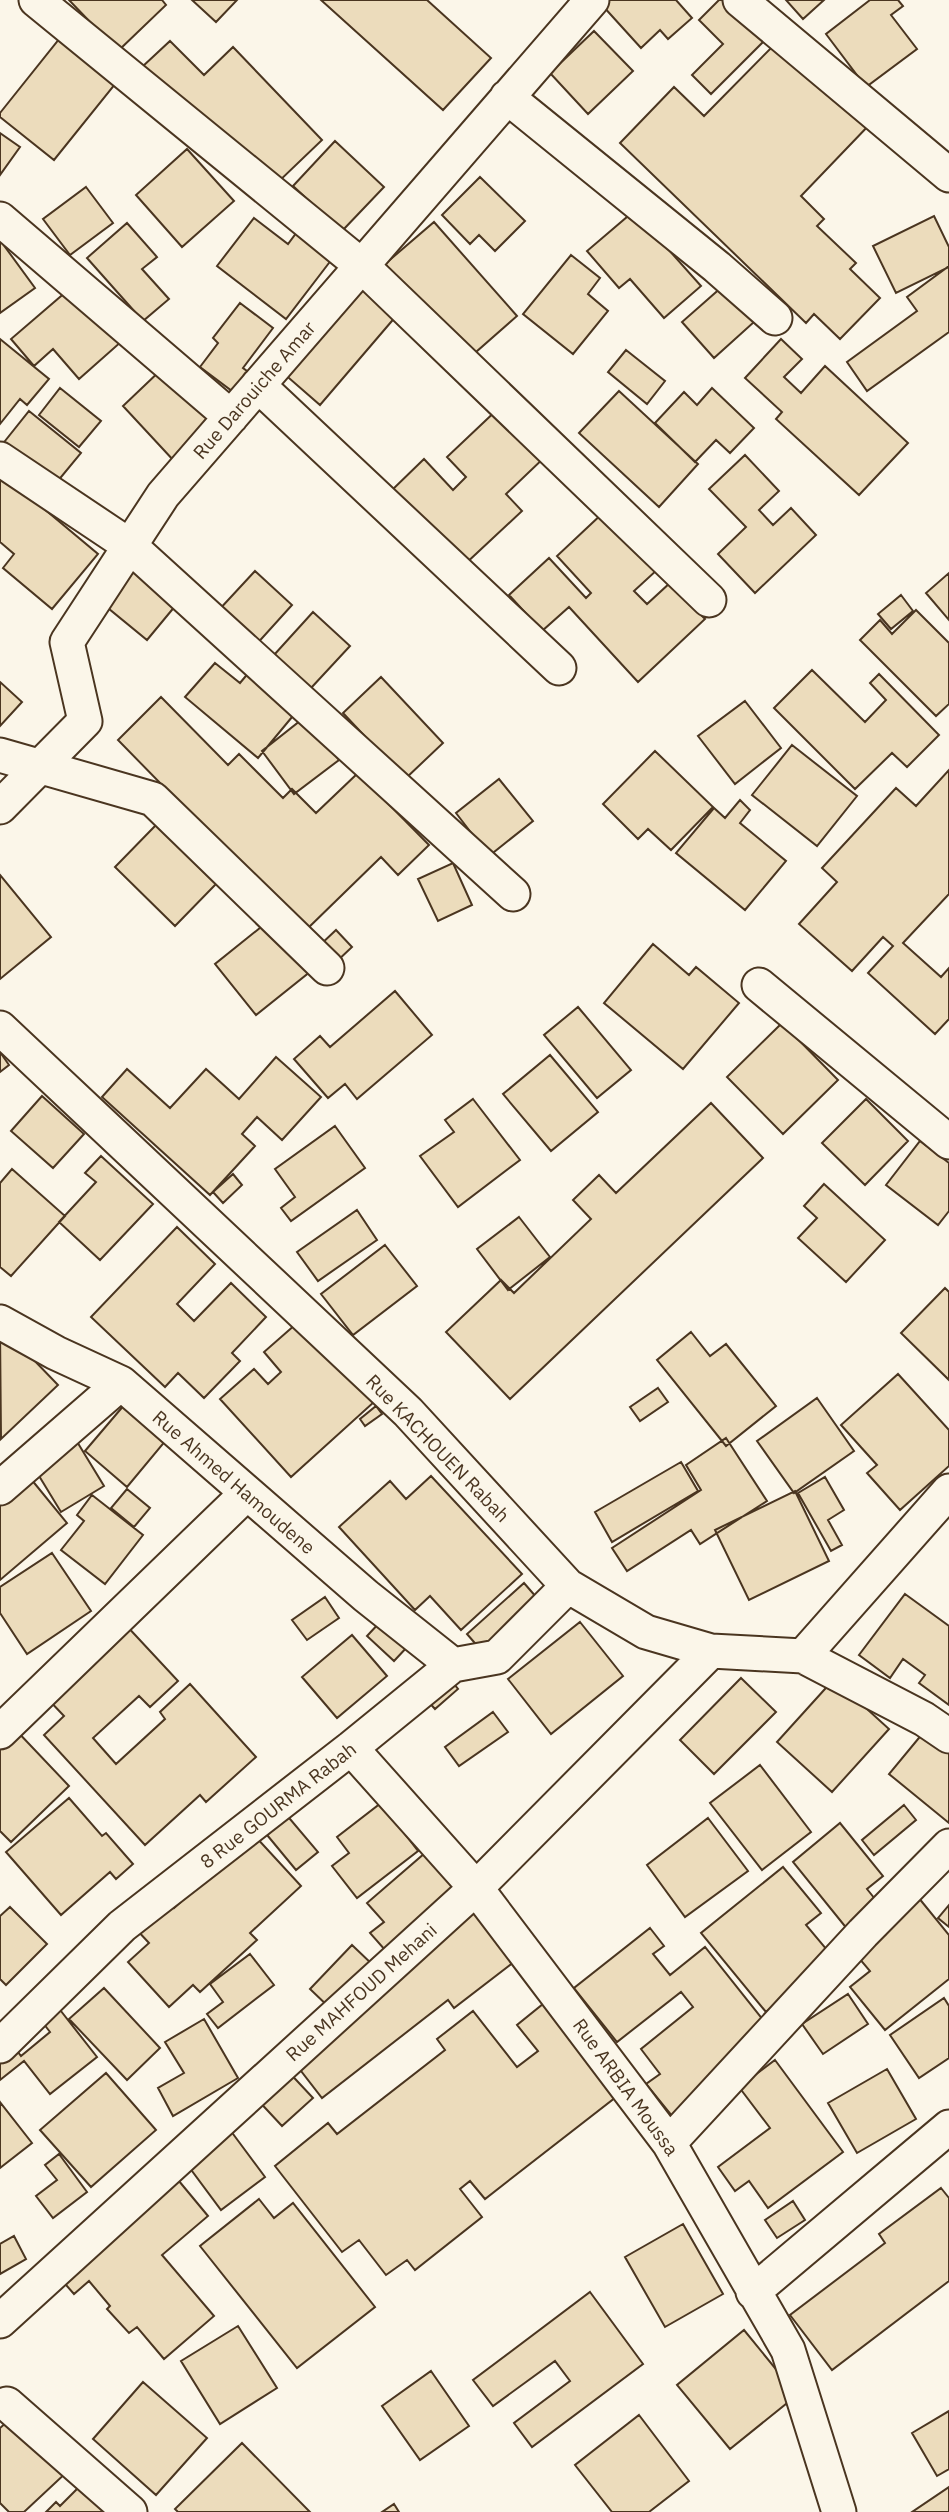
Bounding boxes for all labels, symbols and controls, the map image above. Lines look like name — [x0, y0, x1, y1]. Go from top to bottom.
street label: Rue Darouiche Amar — [188, 316, 320, 464]
street label: Rue KACHOUEN Rabah — [361, 1369, 515, 1527]
street label: Rue Ahmed Hamoudene — [148, 1405, 320, 1559]
street label: 8 Rue GOURMA Rabah — [195, 1737, 361, 1873]
street label: Rue MAHFOUD Mehani — [280, 1918, 442, 2066]
street label: Rue ARBIA Moussa — [568, 2013, 684, 2161]

